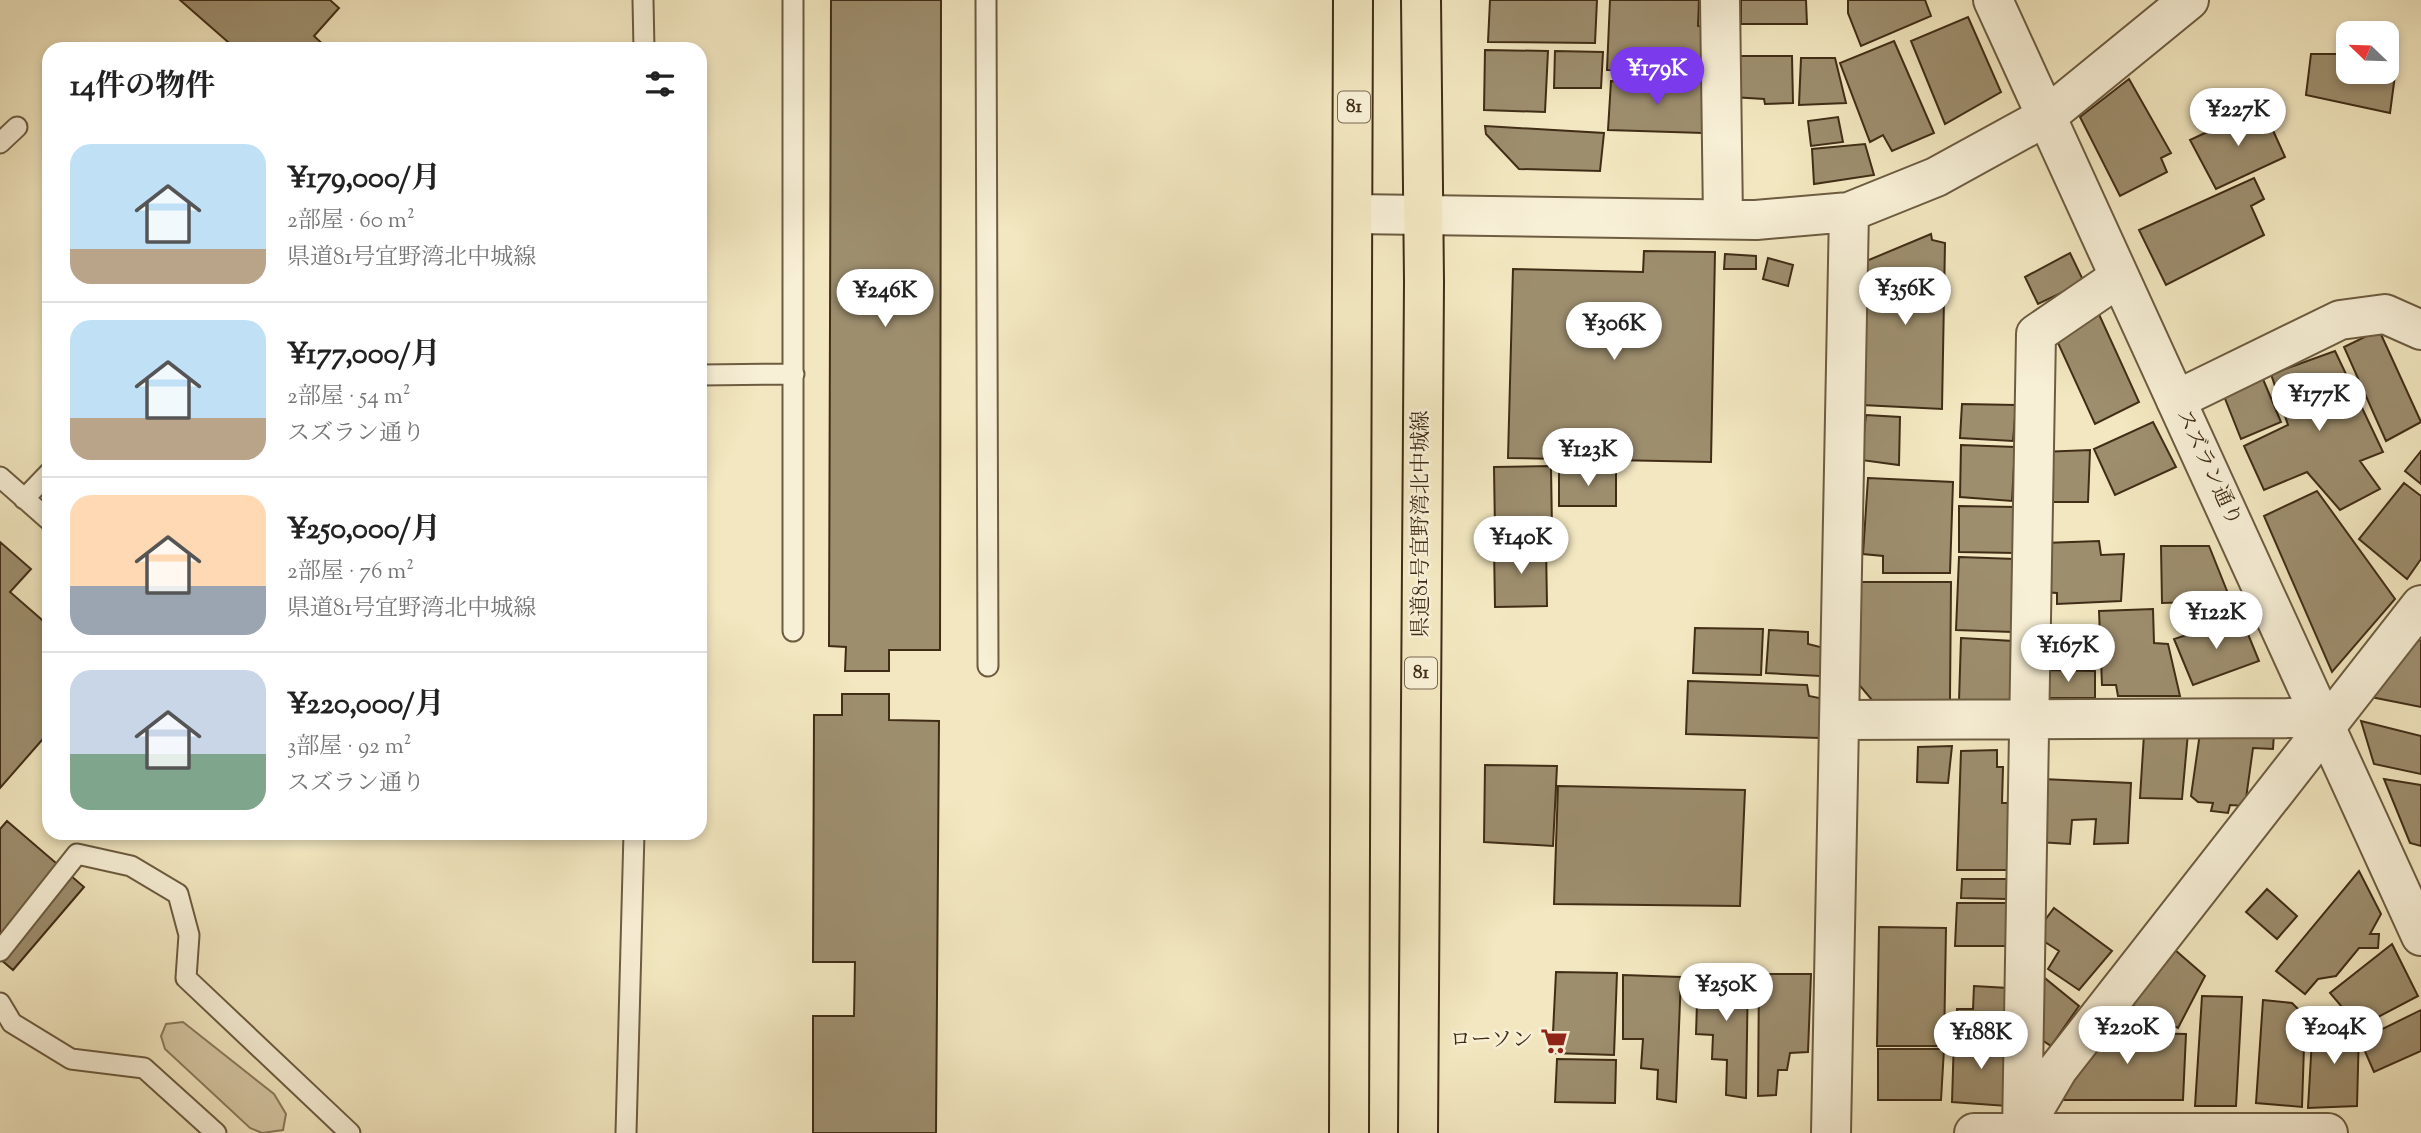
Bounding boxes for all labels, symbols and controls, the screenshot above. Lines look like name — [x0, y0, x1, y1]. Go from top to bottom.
north arrow — [2336, 21, 2399, 84]
map controls — [2336, 21, 2399, 84]
pin: ¥179K — [1608, 48, 1706, 107]
text: ¥179K — [1626, 53, 1688, 86]
icon: filters — [641, 65, 679, 103]
text: 14件の物件 — [70, 66, 215, 109]
pin: ¥227K — [2189, 88, 2287, 148]
road number: 81 — [1338, 92, 1370, 122]
text: ¥227K — [2206, 94, 2270, 127]
text: ¥179,000/月 — [287, 158, 441, 201]
icon: home — [126, 172, 210, 256]
text: 2部屋 · 60 m² — [287, 205, 415, 238]
text: 県道81号宜野湾北中城線 — [287, 242, 536, 275]
pin: ¥356K — [1856, 268, 1954, 327]
pin: ¥246K — [836, 270, 934, 329]
text: ¥356K — [1875, 273, 1935, 306]
text: ¥246K — [853, 275, 917, 308]
pin: ¥306K — [1565, 302, 1663, 362]
text: ¥306K — [1582, 308, 1646, 341]
text: ¥177,000/月 — [287, 334, 440, 377]
icon: home — [126, 348, 210, 432]
pin: ¥177K — [2270, 374, 2368, 433]
text: ¥177K — [2288, 379, 2350, 412]
text: 2部屋 · 54 m² — [287, 381, 411, 414]
street label: スズラン通り — [2168, 405, 2248, 531]
street label: 県道81号宜野湾北中城線 — [1407, 410, 1437, 638]
text: スズラン通り — [287, 418, 425, 451]
pin: ¥123K — [1539, 428, 1637, 488]
text: ¥123K — [1558, 434, 1618, 467]
text: ¥250,000/月 — [287, 509, 441, 552]
pin: ¥140K — [1472, 516, 1570, 576]
text: ¥140K — [1490, 522, 1552, 555]
icon: home — [126, 523, 210, 607]
text: 2部屋 · 76 m² — [287, 556, 414, 589]
pin: ¥122K — [2167, 592, 2265, 651]
text: 県道81号宜野湾北中城線 — [287, 593, 536, 626]
text: ¥122K — [2186, 597, 2246, 630]
pin: ¥167K — [2019, 624, 2117, 684]
text: ¥167K — [2037, 630, 2099, 663]
road number: 81 — [1405, 658, 1437, 688]
text: ¥220,000/月 — [287, 684, 444, 727]
icon: home — [126, 698, 210, 782]
text: 3部屋 · 92 m² — [287, 731, 412, 764]
text: スズラン通り — [287, 768, 425, 801]
pin: ¥250K — [1677, 964, 1775, 1023]
text: ¥250K — [1695, 969, 1757, 1002]
pin: ¥220K — [2078, 1006, 2176, 1066]
pin: ¥204K — [2285, 1006, 2383, 1066]
pin: ¥188K — [1932, 1012, 2030, 1071]
text: ¥220K — [2095, 1012, 2159, 1045]
text: ¥204K — [2302, 1012, 2366, 1045]
text: ¥188K — [1950, 1017, 2012, 1050]
place label: ローソン — [1450, 1026, 1533, 1056]
supermarket icon: ローソン — [1539, 1026, 1569, 1056]

